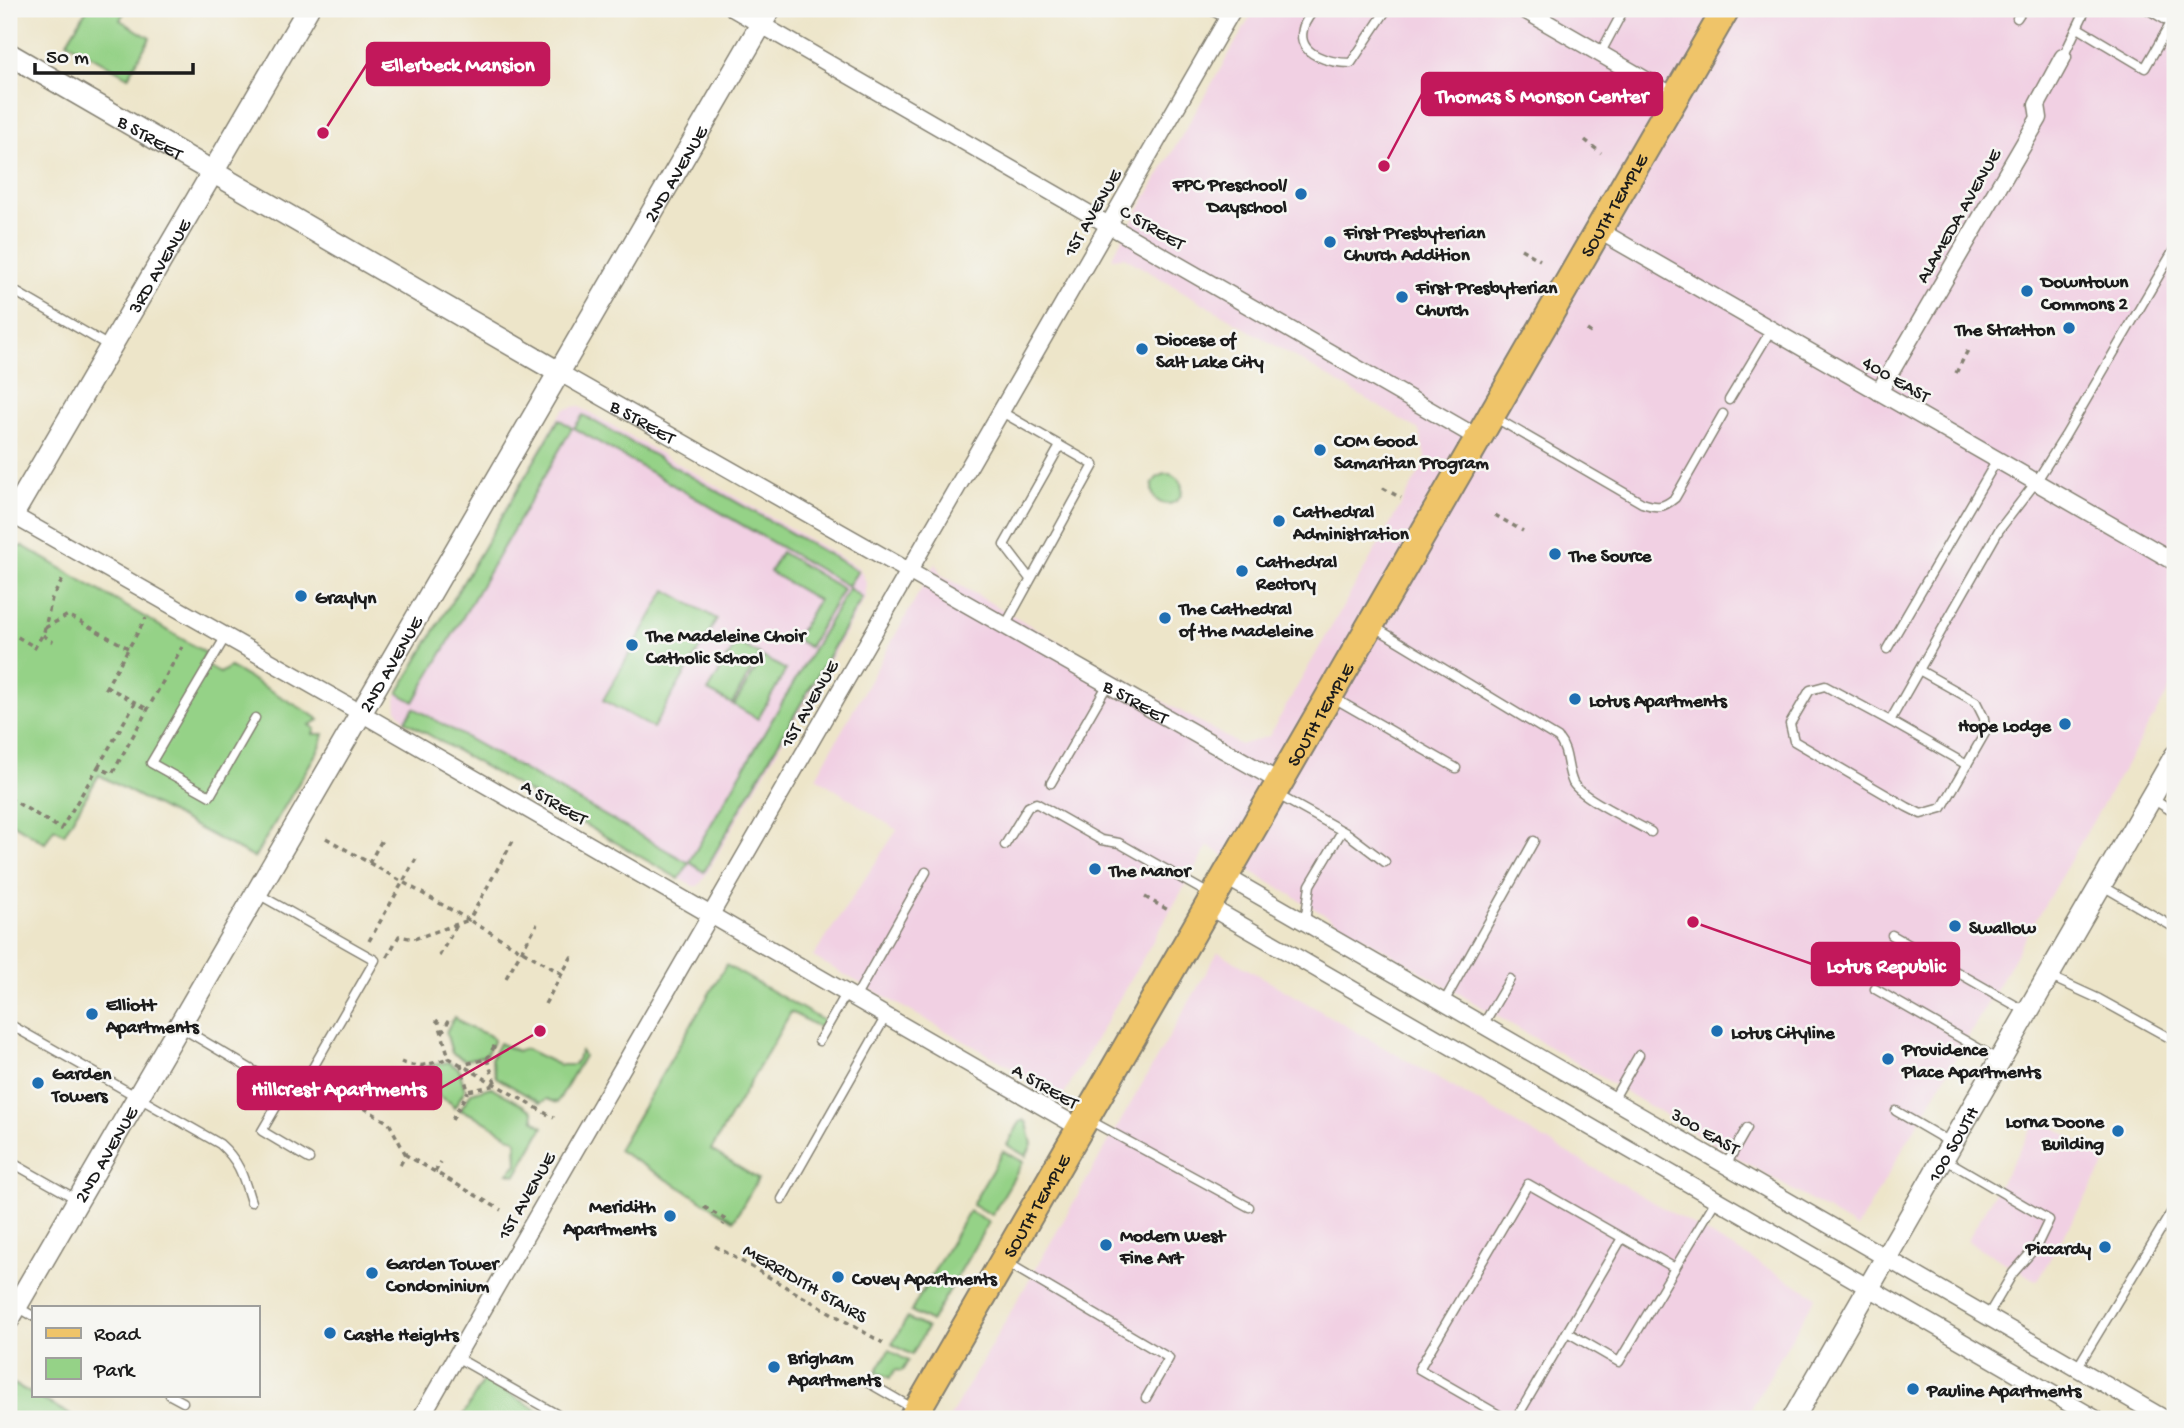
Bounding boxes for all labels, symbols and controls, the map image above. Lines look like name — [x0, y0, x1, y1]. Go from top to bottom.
scale bar — [35, 32, 192, 76]
callout: Ellerbeck Mansion — [367, 43, 549, 85]
text: 50 m — [46, 47, 89, 72]
text: Ellerbeck Mansion — [381, 55, 536, 80]
callout: Thomas S Monson Center — [1422, 73, 1662, 115]
text: Thomas S Monson Center — [1434, 86, 1651, 111]
street label: B STREET — [112, 111, 186, 167]
street label: 2ND AVENUE — [641, 122, 715, 227]
street label: ALAMEDA AVENUE — [1912, 144, 2008, 288]
street label: SOUTH TEMPLE — [1577, 150, 1655, 262]
street label: 1ST AVENUE — [1059, 165, 1129, 262]
place label: FPC Preschool/ Dayschool — [1172, 175, 1287, 220]
marker: FPC Preschool/ Dayschool — [1293, 186, 1309, 202]
street label: C STREET — [1114, 201, 1189, 257]
street label: 3RD AVENUE — [124, 215, 198, 319]
place label: First Presbyterian Church Addition — [1343, 223, 1486, 268]
marker: First Presbyterian Church Addition — [1322, 234, 1338, 250]
place label: Downtown Commons 2 — [2039, 272, 2129, 317]
place label: First Presbyterian Church — [1415, 278, 1558, 323]
marker: Downtown Commons 2 — [2019, 283, 2035, 299]
marker: First Presbyterian Church — [1394, 289, 1410, 305]
place label: The Stratton — [1953, 320, 2056, 343]
marker: The Stratton — [2061, 320, 2077, 336]
place label: Diocese of Salt Lake City — [1154, 330, 1264, 375]
marker: Diocese of Salt Lake City — [1134, 341, 1150, 357]
street label: 400 EAST — [1857, 353, 1934, 410]
street label: B STREET — [604, 395, 679, 451]
place label: COM Good Samaritan Program — [1333, 431, 1489, 476]
marker: COM Good Samaritan Program — [1312, 442, 1328, 458]
place label: Cathedral Administration — [1292, 502, 1410, 547]
marker: Cathedral Administration — [1271, 513, 1287, 529]
marker: The Source — [1547, 546, 1563, 562]
place label: The Source — [1567, 546, 1653, 569]
place label: Cathedral Rectory — [1255, 552, 1337, 597]
marker: Cathedral Rectory — [1234, 563, 1250, 579]
marker: Graylyn — [293, 588, 309, 604]
place label: Graylyn — [315, 588, 377, 611]
place label: The Cathedral of the Madeleine — [1177, 599, 1314, 644]
marker: The Cathedral of the Madeleine — [1157, 610, 1173, 626]
street label: 2ND AVENUE — [356, 612, 430, 718]
place label: The Madeleine Choir Catholic School — [644, 626, 807, 671]
marker: The Madeleine Choir Catholic School — [624, 637, 640, 653]
street label: 1ST AVENUE — [776, 656, 846, 753]
street label: SOUTH TEMPLE — [1283, 659, 1361, 772]
street label: B STREET — [1097, 675, 1172, 731]
marker: Lotus Apartments — [1567, 691, 1583, 707]
place label: Lotus Apartments — [1589, 691, 1728, 714]
place label: Hope Lodge — [1958, 716, 2052, 739]
marker: Hope Lodge — [2057, 716, 2073, 732]
street label: A STREET — [516, 776, 591, 833]
marker: The Manor — [1087, 861, 1103, 877]
place label: The Manor — [1107, 861, 1192, 884]
marker: Swallow — [1947, 918, 1963, 934]
place label: Swallow — [1969, 918, 2036, 941]
callout: Lotus Republic — [1812, 943, 1959, 985]
text: Lotus Republic — [1826, 956, 1947, 981]
place label: Elliott Apartments — [105, 995, 200, 1040]
marker: Elliott Apartments — [84, 1006, 100, 1022]
marker: Lotus Cityline — [1709, 1023, 1725, 1039]
place label: Lotus Cityline — [1731, 1023, 1836, 1046]
place label: Providence Place Apartments — [1901, 1040, 2042, 1085]
marker: Providence Place Apartments — [1880, 1051, 1896, 1067]
street label: A STREET — [1007, 1060, 1082, 1117]
place label: Garden Towers — [50, 1064, 112, 1109]
callout: Hillcrest Apartments — [238, 1067, 441, 1109]
marker: Garden Towers — [30, 1075, 46, 1091]
text: Hillcrest Apartments — [252, 1079, 428, 1104]
street label: 2ND AVENUE — [71, 1102, 145, 1208]
street label: 100 SOUTH — [1924, 1103, 1986, 1188]
street label: 300 EAST — [1665, 1104, 1743, 1162]
place label: Lorna Doone Building — [2005, 1112, 2105, 1157]
marker: Lorna Doone Building — [2110, 1123, 2126, 1139]
street label: 1ST AVENUE — [493, 1148, 563, 1245]
street label: SOUTH TEMPLE — [1000, 1150, 1078, 1263]
place label: Meridith Apartments — [562, 1197, 657, 1242]
marker: Meridith Apartments — [662, 1208, 678, 1224]
place label: Modern West Fine Art — [1119, 1226, 1227, 1271]
marker: Modern West Fine Art — [1098, 1237, 1114, 1253]
place label: Piccardy — [2025, 1239, 2092, 1262]
marker: Piccardy — [2097, 1239, 2113, 1255]
street label: MERRIDITH STAIRS — [738, 1240, 871, 1330]
place label: Garden Tower Condominium — [385, 1254, 500, 1299]
marker: Garden Tower Condominium — [364, 1265, 380, 1281]
marker: Covey Apartments — [830, 1269, 846, 1285]
place label: Covey Apartments — [851, 1269, 998, 1292]
legend — [32, 1306, 259, 1396]
text: Road — [94, 1324, 142, 1349]
marker: Castle Heights — [322, 1325, 338, 1341]
place label: Castle Heights — [343, 1325, 460, 1348]
place label: Brigham Apartments — [787, 1348, 882, 1393]
marker: Brigham Apartments — [766, 1359, 782, 1375]
text: Park — [93, 1360, 137, 1385]
marker: Pauline Apartments — [1905, 1381, 1921, 1397]
place label: Pauline Apartments — [1926, 1381, 2082, 1404]

